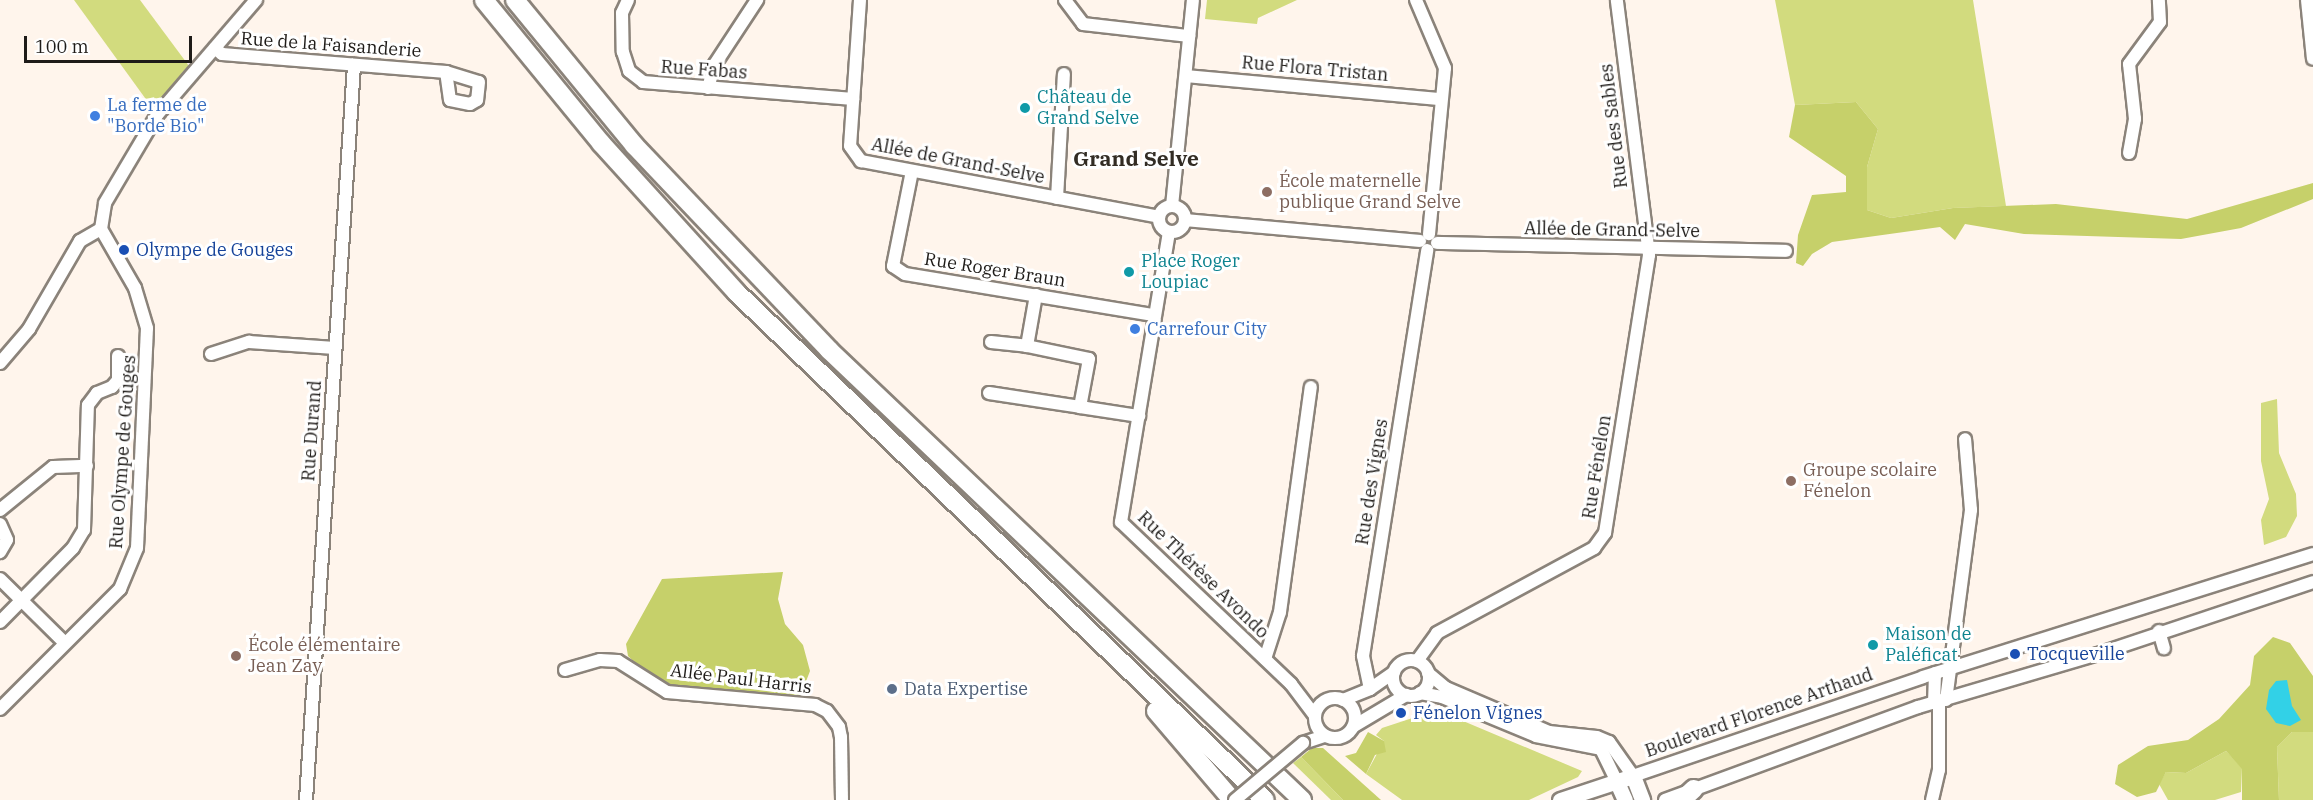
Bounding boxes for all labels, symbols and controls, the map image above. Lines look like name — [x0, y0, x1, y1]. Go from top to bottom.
scale bar — [27, 24, 195, 62]
street label: Rue de la Faisanderie — [240, 28, 422, 62]
text: 100 m — [35, 35, 89, 58]
street label: Rue Flora Tristan — [1241, 52, 1389, 86]
street label: Rue Fabas — [660, 56, 748, 84]
street label: Rue des Sables — [1596, 62, 1632, 190]
place label: Château de Grand Selve — [1037, 87, 1139, 130]
place label: La ferme de "Borde Bio" — [107, 95, 207, 138]
marker: Château de Grand Selve — [1018, 101, 1032, 115]
marker: La ferme de "Borde Bio" — [88, 109, 102, 123]
street label: Allée de Grand-Selve — [870, 134, 1046, 188]
district label: Grand Selve — [1073, 145, 1199, 171]
place label: École maternelle publique Grand Selve — [1279, 171, 1461, 213]
marker: École maternelle publique Grand Selve — [1260, 185, 1274, 199]
street label: Allée de Grand-Selve — [1524, 218, 1700, 242]
place label: Olympe de Gouges — [136, 239, 293, 261]
marker: Olympe de Gouges — [117, 243, 131, 257]
street label: Rue Roger Braun — [923, 248, 1067, 292]
place label: Place Roger Loupiac — [1141, 251, 1240, 294]
marker: Place Roger Loupiac — [1122, 265, 1136, 279]
place label: Carrefour City — [1147, 318, 1267, 340]
marker: Carrefour City — [1128, 322, 1142, 336]
street label: Rue Olympe de Gouges — [105, 354, 141, 550]
street label: Rue Durand — [298, 380, 326, 482]
street label: Rue Fénélon — [1578, 413, 1616, 521]
street label: Rue des Vignes — [1351, 417, 1393, 547]
place label: Groupe scolaire Fénelon — [1803, 460, 1937, 502]
marker: Groupe scolaire Fénelon — [1784, 474, 1798, 488]
street label: Rue Thérèse Avondo — [1133, 507, 1273, 643]
place label: Maison de Paléficat — [1885, 624, 1971, 666]
place label: École élémentaire Jean Zay — [248, 635, 400, 678]
marker: Maison de Paléficat — [1866, 638, 1880, 652]
place label: Tocqueville — [2027, 643, 2125, 665]
marker: Tocqueville — [2008, 647, 2022, 661]
marker: École élémentaire Jean Zay — [229, 649, 243, 663]
street label: Allée Paul Harris — [669, 660, 813, 698]
street label: Boulevard Florence Arthaud — [1642, 664, 1876, 762]
place label: Data Expertise — [904, 678, 1028, 700]
marker: Data Expertise — [885, 682, 899, 696]
place label: Fénelon Vignes — [1413, 702, 1543, 724]
marker: Fénelon Vignes — [1394, 706, 1408, 720]

